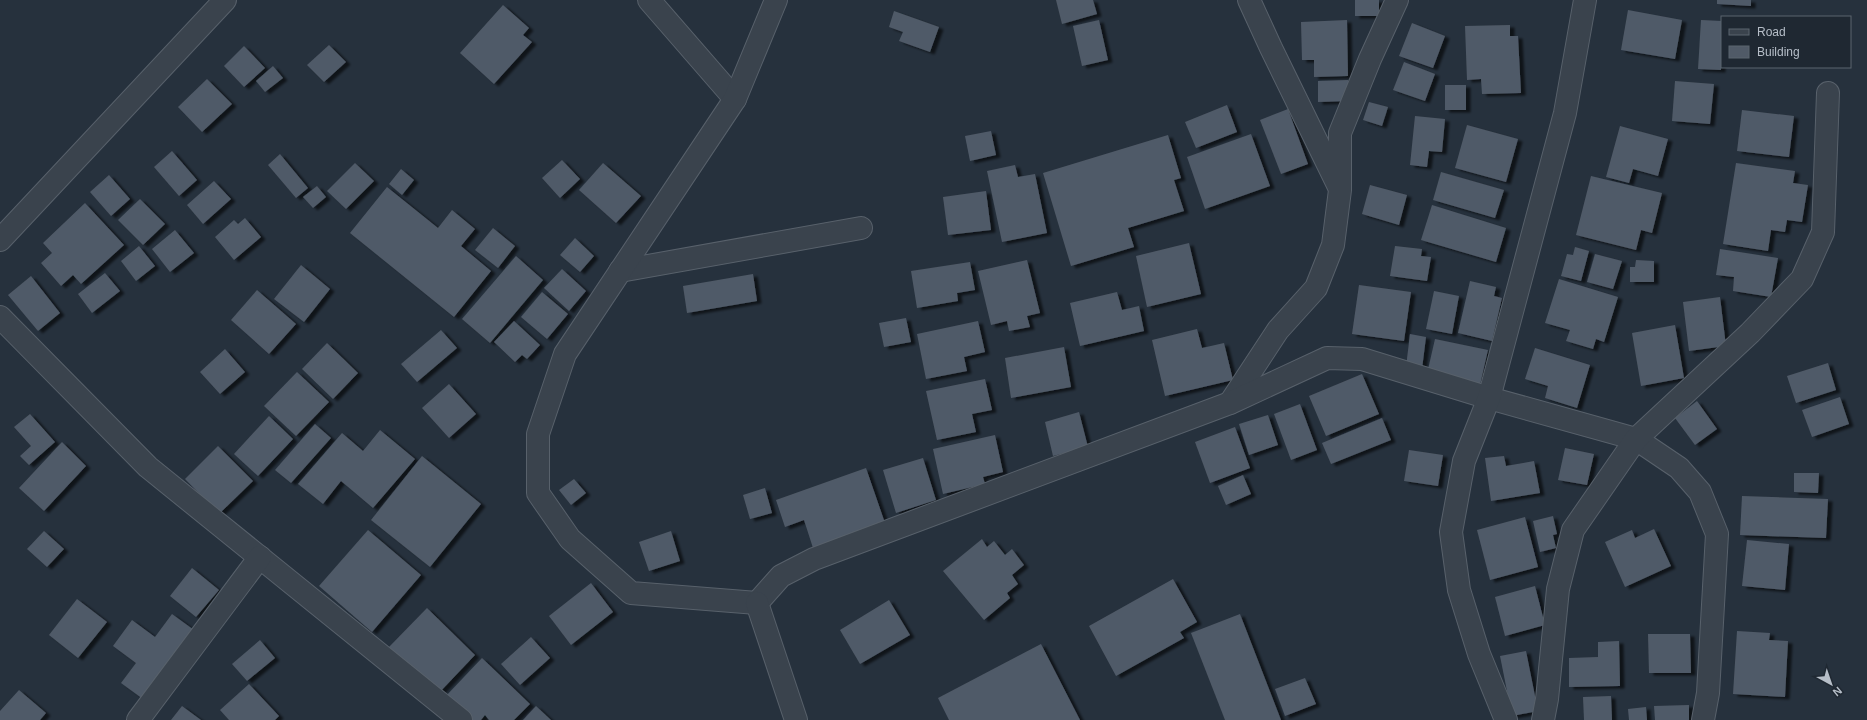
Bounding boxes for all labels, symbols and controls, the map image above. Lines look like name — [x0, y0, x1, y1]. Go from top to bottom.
legend — [1721, 16, 1851, 68]
text: Road — [1757, 25, 1786, 39]
text: Building — [1757, 45, 1800, 59]
north arrow — [1811, 664, 1851, 704]
text: N — [1830, 685, 1844, 699]

